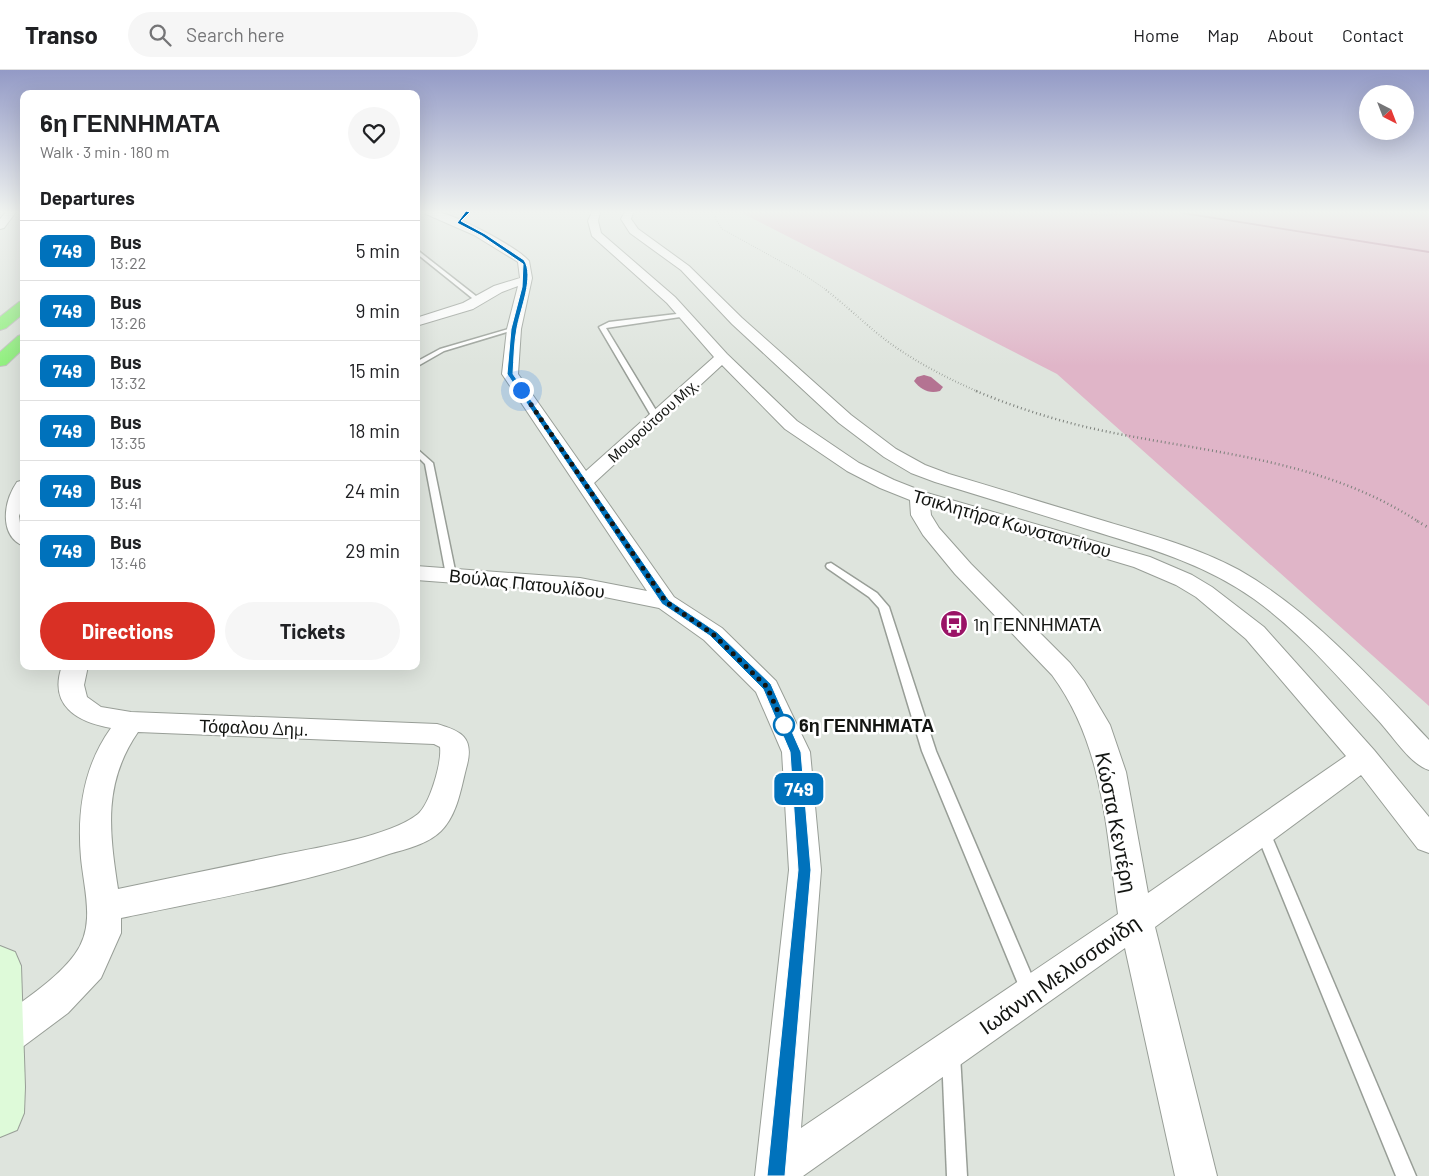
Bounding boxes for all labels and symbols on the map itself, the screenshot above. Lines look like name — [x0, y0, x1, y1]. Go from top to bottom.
north arrow — [1359, 85, 1414, 140]
street label: Μουρούτσου Μιχ. — [604, 374, 702, 466]
your location — [509, 378, 534, 403]
street label: Τσικλητήρα Κωνσταντίνου — [910, 484, 1114, 562]
street label: Βούλας Πατουλίδου — [448, 564, 606, 602]
bus stop icon: 1η ΓΕΝΝΗΜΑΤΑ — [939, 609, 969, 639]
place label: 1η ΓΕΝΝΗΜΑΤΑ — [973, 613, 1101, 635]
street label: Τόφαλου Δημ. — [199, 714, 309, 740]
marker: 6η ΓΕΝΝΗΜΑΤΑ — [773, 714, 795, 736]
place label: 6η ΓΕΝΝΗΜΑΤΑ — [799, 714, 934, 736]
street label: Κώστα Κεντέρη — [1091, 750, 1143, 894]
line badge: 749 — [770, 773, 828, 805]
street label: Ιωάννη Μελισσανίδη — [974, 909, 1144, 1039]

